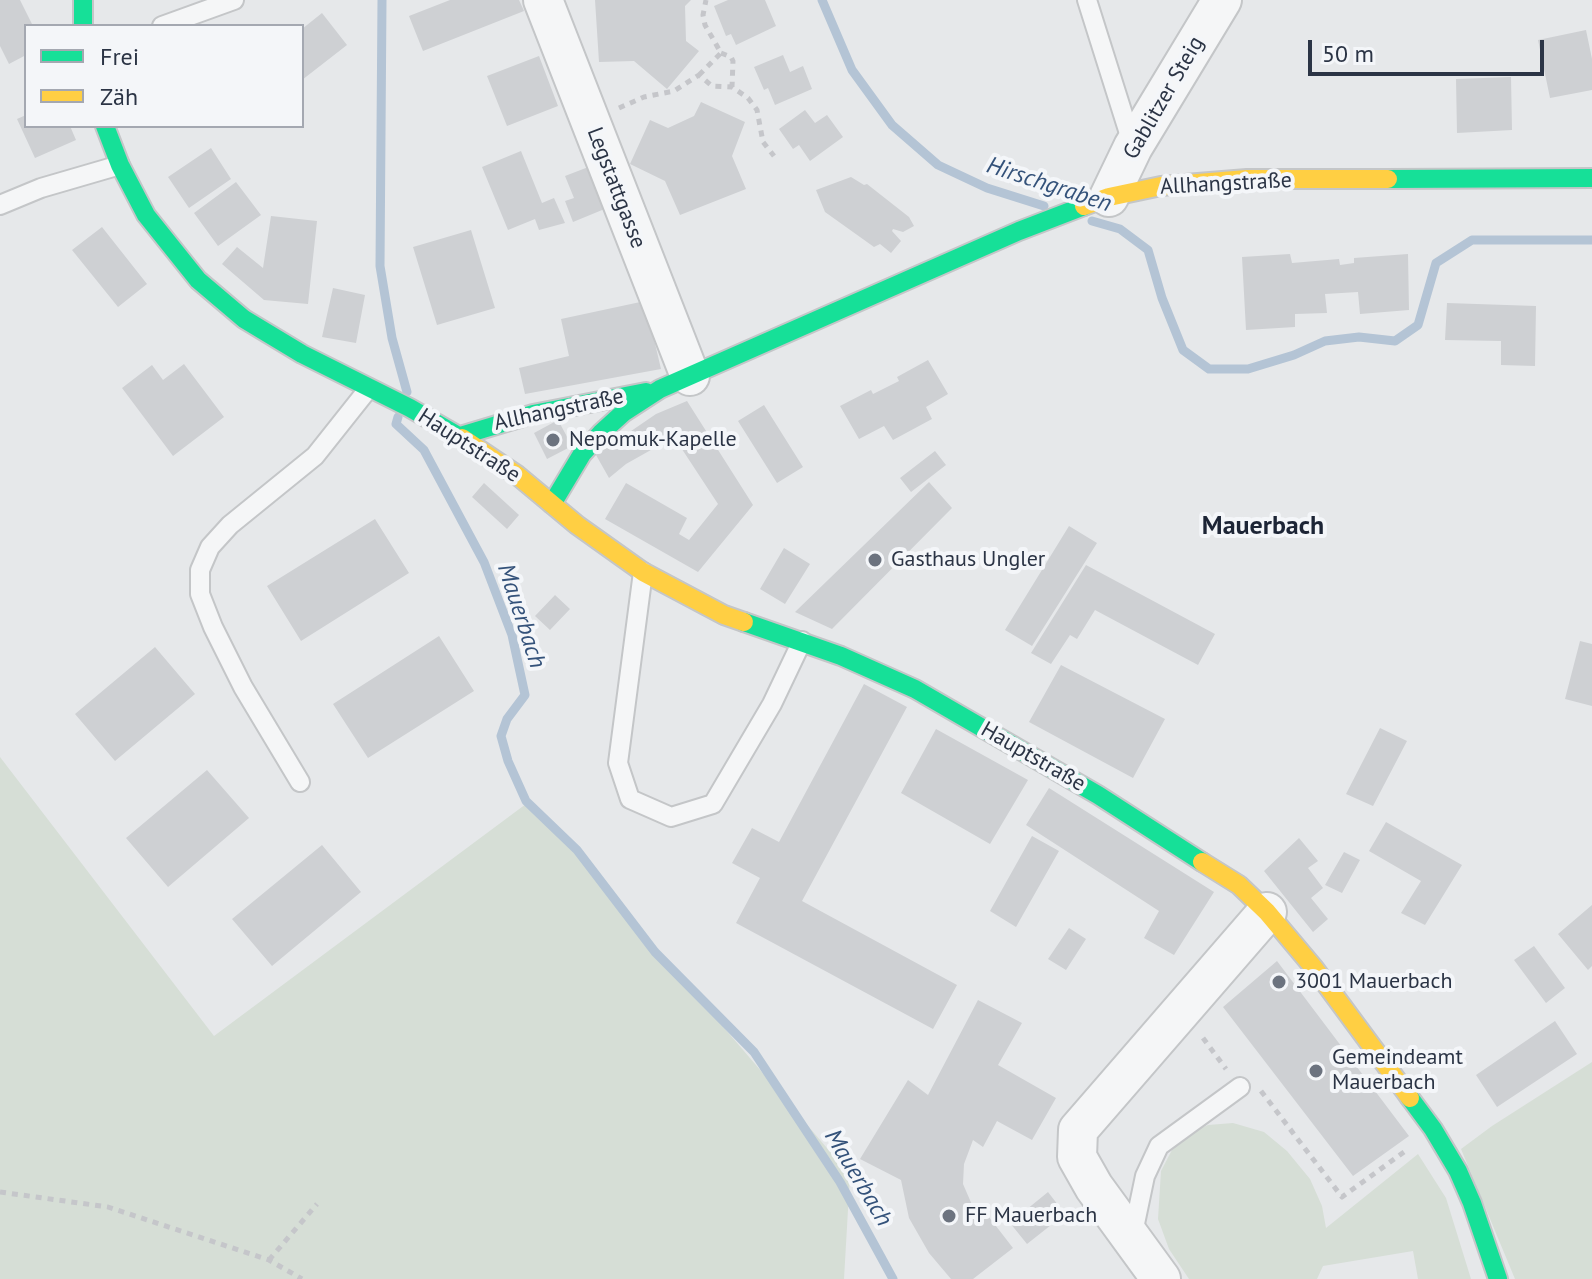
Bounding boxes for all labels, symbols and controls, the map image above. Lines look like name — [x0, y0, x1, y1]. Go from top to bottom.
legend — [24, 24, 304, 128]
scale bar — [1312, 24, 1548, 74]
street label: Gablitzer Steig — [1118, 32, 1210, 164]
text: 50 m — [1322, 38, 1374, 69]
text: Frei — [100, 41, 139, 72]
text: Zäh — [100, 81, 138, 112]
street label: Legstattgasse — [581, 124, 651, 252]
water label: Hirschgraben — [983, 151, 1115, 219]
street label: Allhangstraße — [1159, 167, 1293, 201]
street label: Allhangstraße — [492, 383, 626, 437]
street label: Hauptstraße — [413, 403, 525, 489]
place label: Nepomuk-Kapelle — [569, 427, 737, 453]
marker: Nepomuk-Kapelle — [544, 431, 562, 449]
district label: Mauerbach — [1202, 511, 1324, 543]
place label: Gasthaus Ungler — [891, 547, 1045, 573]
marker: Gasthaus Ungler — [866, 551, 884, 569]
water label: Mauerbach — [491, 560, 551, 672]
street label: Hauptstraße — [976, 717, 1090, 797]
place label: 3001 Mauerbach — [1295, 969, 1452, 995]
marker: 3001 Mauerbach — [1270, 973, 1288, 991]
place label: Gemeindeamt Mauerbach — [1332, 1045, 1463, 1096]
marker: Gemeindeamt Mauerbach — [1307, 1062, 1325, 1080]
water label: Mauerbach — [818, 1124, 898, 1232]
place label: FF Mauerbach — [965, 1203, 1097, 1229]
marker: FF Mauerbach — [940, 1207, 958, 1225]

